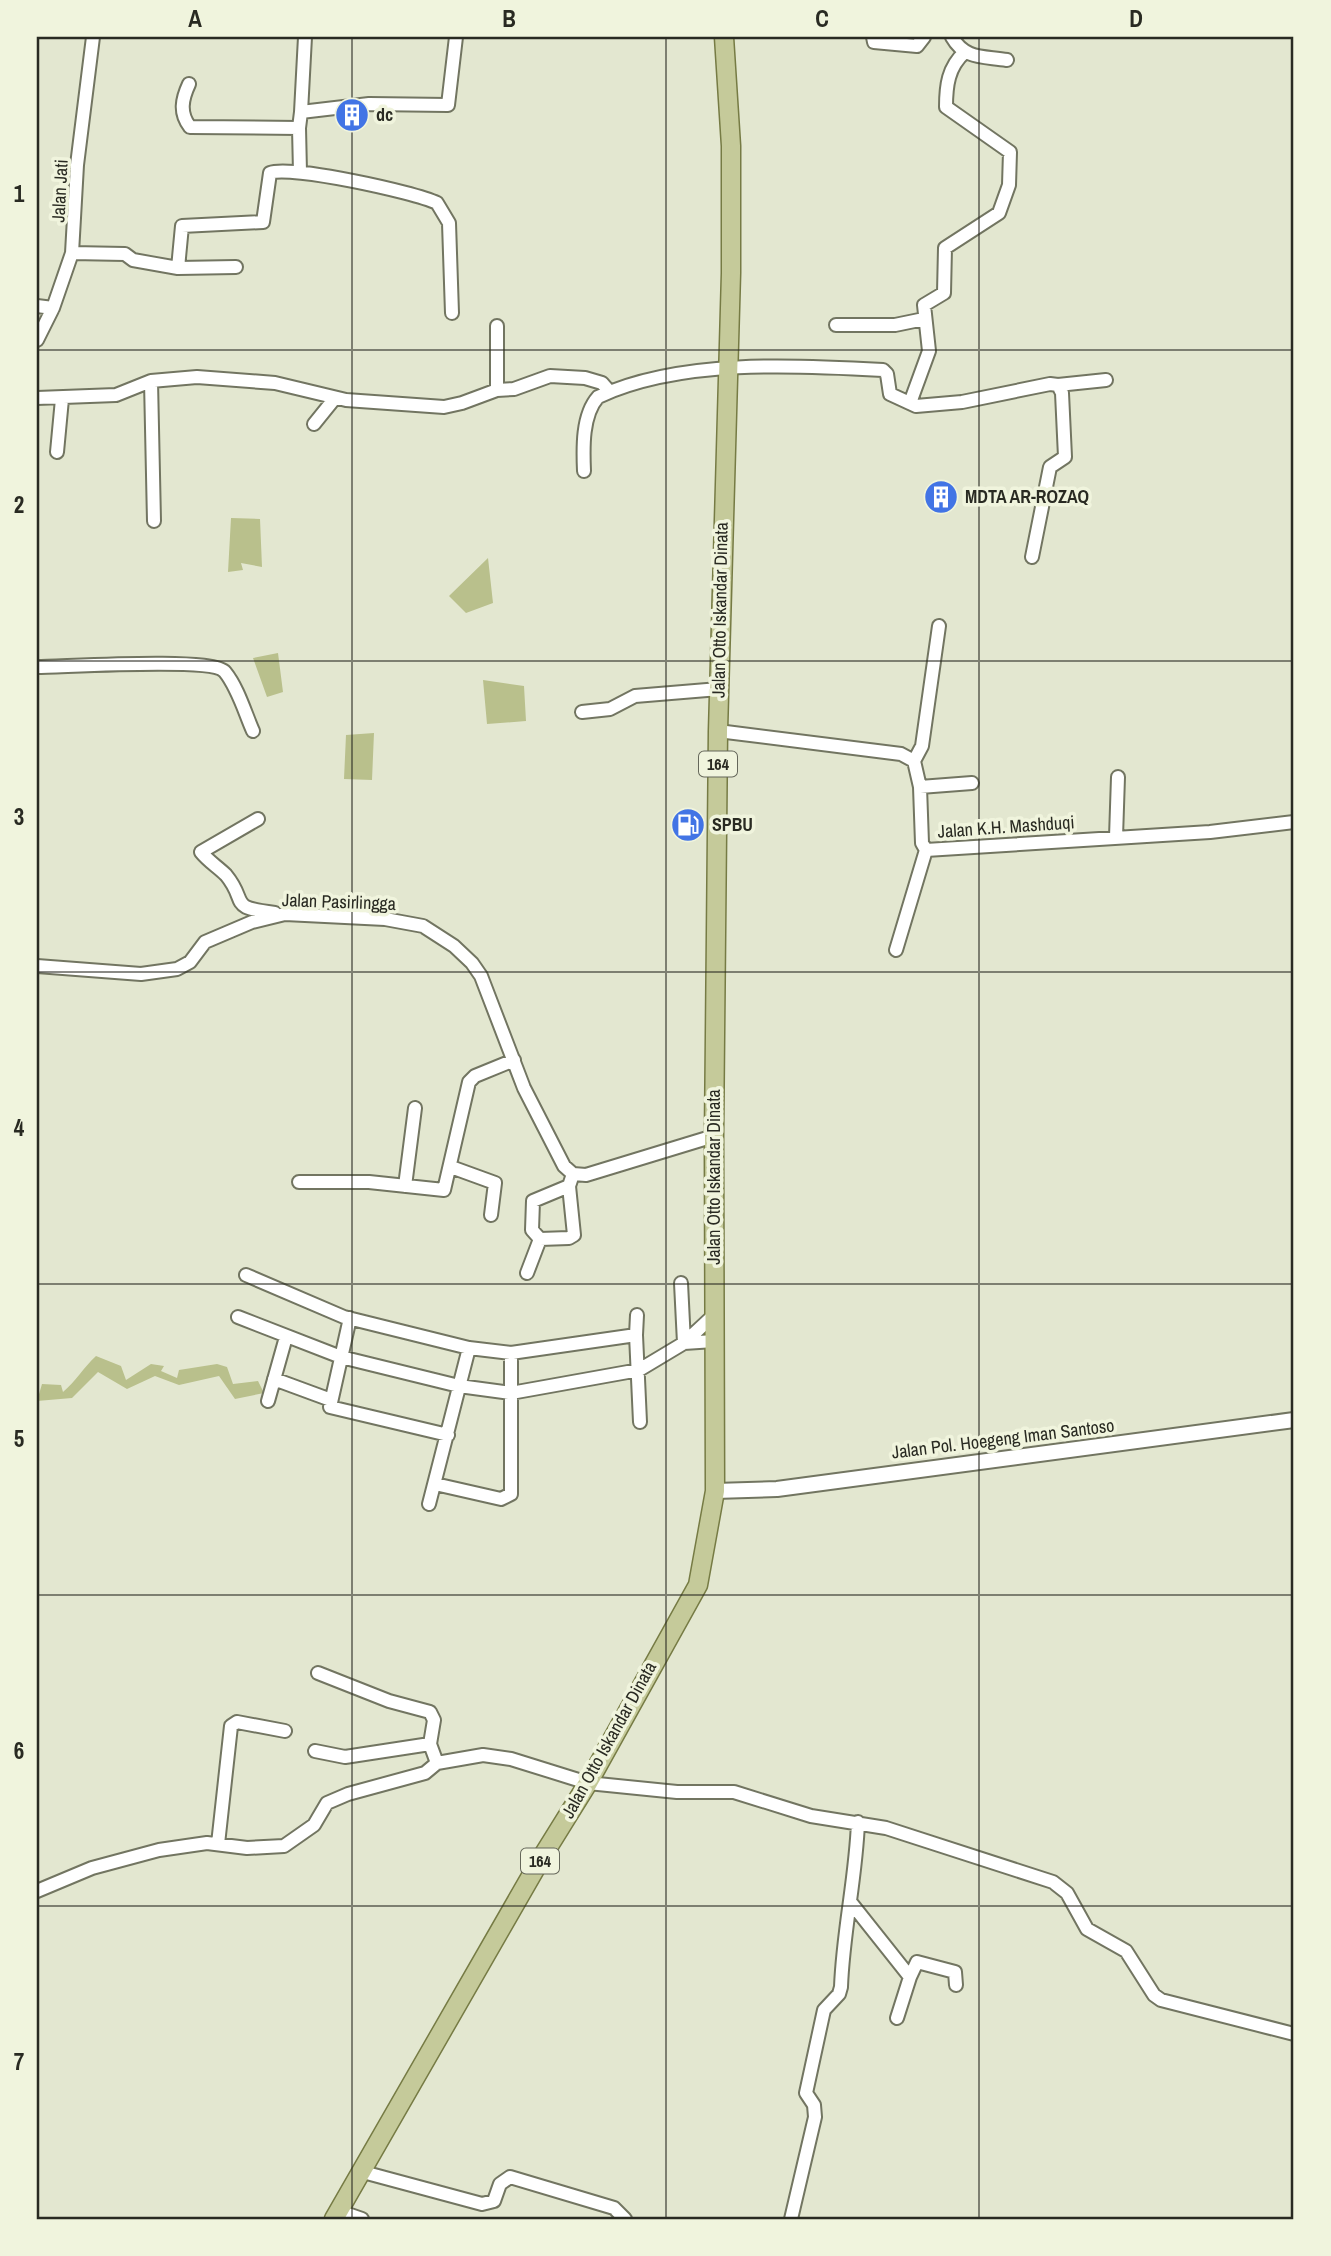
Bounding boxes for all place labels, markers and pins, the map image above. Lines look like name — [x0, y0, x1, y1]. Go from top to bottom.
building icon: dc — [333, 96, 371, 134]
place label: dc — [376, 102, 393, 127]
building icon: MDTA AR-ROZAQ — [922, 478, 960, 516]
place label: MDTA AR-ROZAQ — [965, 484, 1089, 509]
fuel station icon: SPBU — [669, 806, 707, 844]
place label: SPBU — [712, 812, 753, 837]

